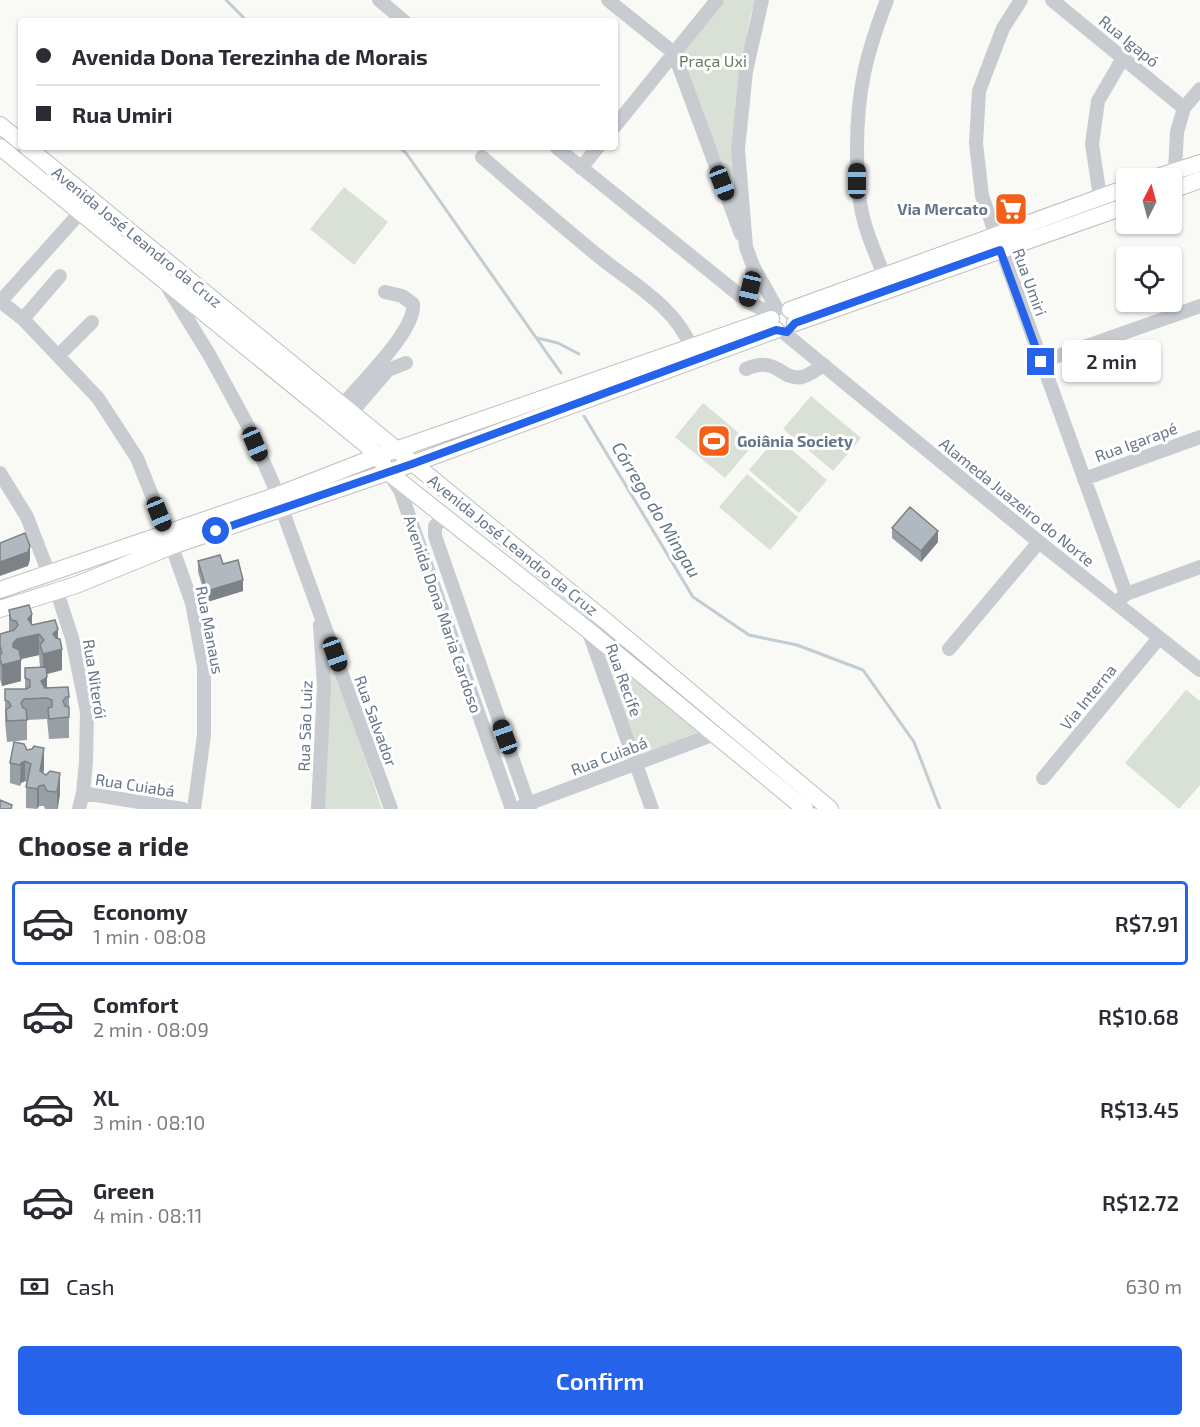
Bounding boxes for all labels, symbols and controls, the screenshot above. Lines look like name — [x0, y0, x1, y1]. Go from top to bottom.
street label: Rua Igapó — [1096, 11, 1163, 71]
text: Avenida Dona Terezinha de Morais — [72, 43, 428, 69]
park label: Praça Uxi — [679, 51, 747, 71]
text: Rua Umiri — [72, 101, 173, 127]
street label: Avenida José Leandro da Cruz — [49, 162, 226, 311]
car — [707, 163, 737, 203]
car — [848, 163, 866, 199]
north arrow — [1116, 168, 1182, 234]
map controls — [1116, 168, 1182, 312]
supermarket icon: Via Mercato — [993, 191, 1029, 227]
place label: Via Mercato — [897, 199, 988, 218]
street label: Rua Umiri — [1010, 246, 1051, 318]
button: locate — [1116, 246, 1182, 312]
car — [737, 269, 763, 309]
callout: 2 min — [1062, 341, 1161, 383]
route end — [1027, 348, 1054, 375]
text: 2 min — [1086, 349, 1137, 373]
street label: Rua Igarapé — [1092, 418, 1180, 465]
sports icon: Goiânia Society — [696, 423, 732, 459]
car — [240, 424, 270, 464]
place label: Goiânia Society — [737, 431, 853, 451]
street label: Alameda Juazeiro do Norte — [936, 433, 1098, 570]
water label: Córrego do Mingau — [608, 438, 706, 581]
street label: Avenida José Leandro da Cruz — [425, 470, 602, 619]
car — [144, 494, 174, 534]
street label: Avenida Dona Maria Cardoso — [401, 512, 486, 715]
route start — [202, 517, 229, 544]
street label: Rua Manaus — [193, 584, 228, 676]
car — [320, 634, 350, 674]
street label: Rua Niterói — [80, 638, 111, 720]
street label: Rua Recife — [603, 641, 646, 719]
street label: Via Interna — [1055, 660, 1120, 733]
street label: Rua Salvador — [351, 673, 402, 769]
street label: Rua São Luiz — [293, 680, 316, 772]
car — [490, 717, 520, 757]
street label: Rua Cuiabá — [568, 732, 650, 779]
street label: Rua Cuiabá — [94, 769, 176, 800]
text: Choose a ride — [18, 829, 189, 861]
icon: car — [21, 896, 75, 950]
text: Economy — [93, 898, 188, 924]
text: R$7.91 — [1115, 910, 1179, 936]
text: 1 min · 08:08 — [93, 924, 206, 948]
icon: car — [21, 989, 75, 1043]
text: Comfort — [93, 991, 178, 1017]
text: R$10.68 — [1098, 1003, 1179, 1029]
text: 2 min · 08:09 — [93, 1017, 209, 1041]
icon: car — [21, 1082, 75, 1136]
text: XL — [93, 1084, 119, 1110]
text: R$13.45 — [1100, 1096, 1179, 1122]
text: 3 min · 08:10 — [93, 1110, 205, 1134]
icon: car — [21, 1175, 75, 1229]
text: Green — [93, 1177, 155, 1203]
text: R$12.72 — [1102, 1189, 1179, 1215]
text: 4 min · 08:11 — [93, 1203, 202, 1227]
icon: cash — [18, 1270, 51, 1303]
text: Cash — [66, 1273, 115, 1299]
text: 630 m — [1125, 1274, 1182, 1298]
button: Confirm — [18, 1346, 1182, 1415]

